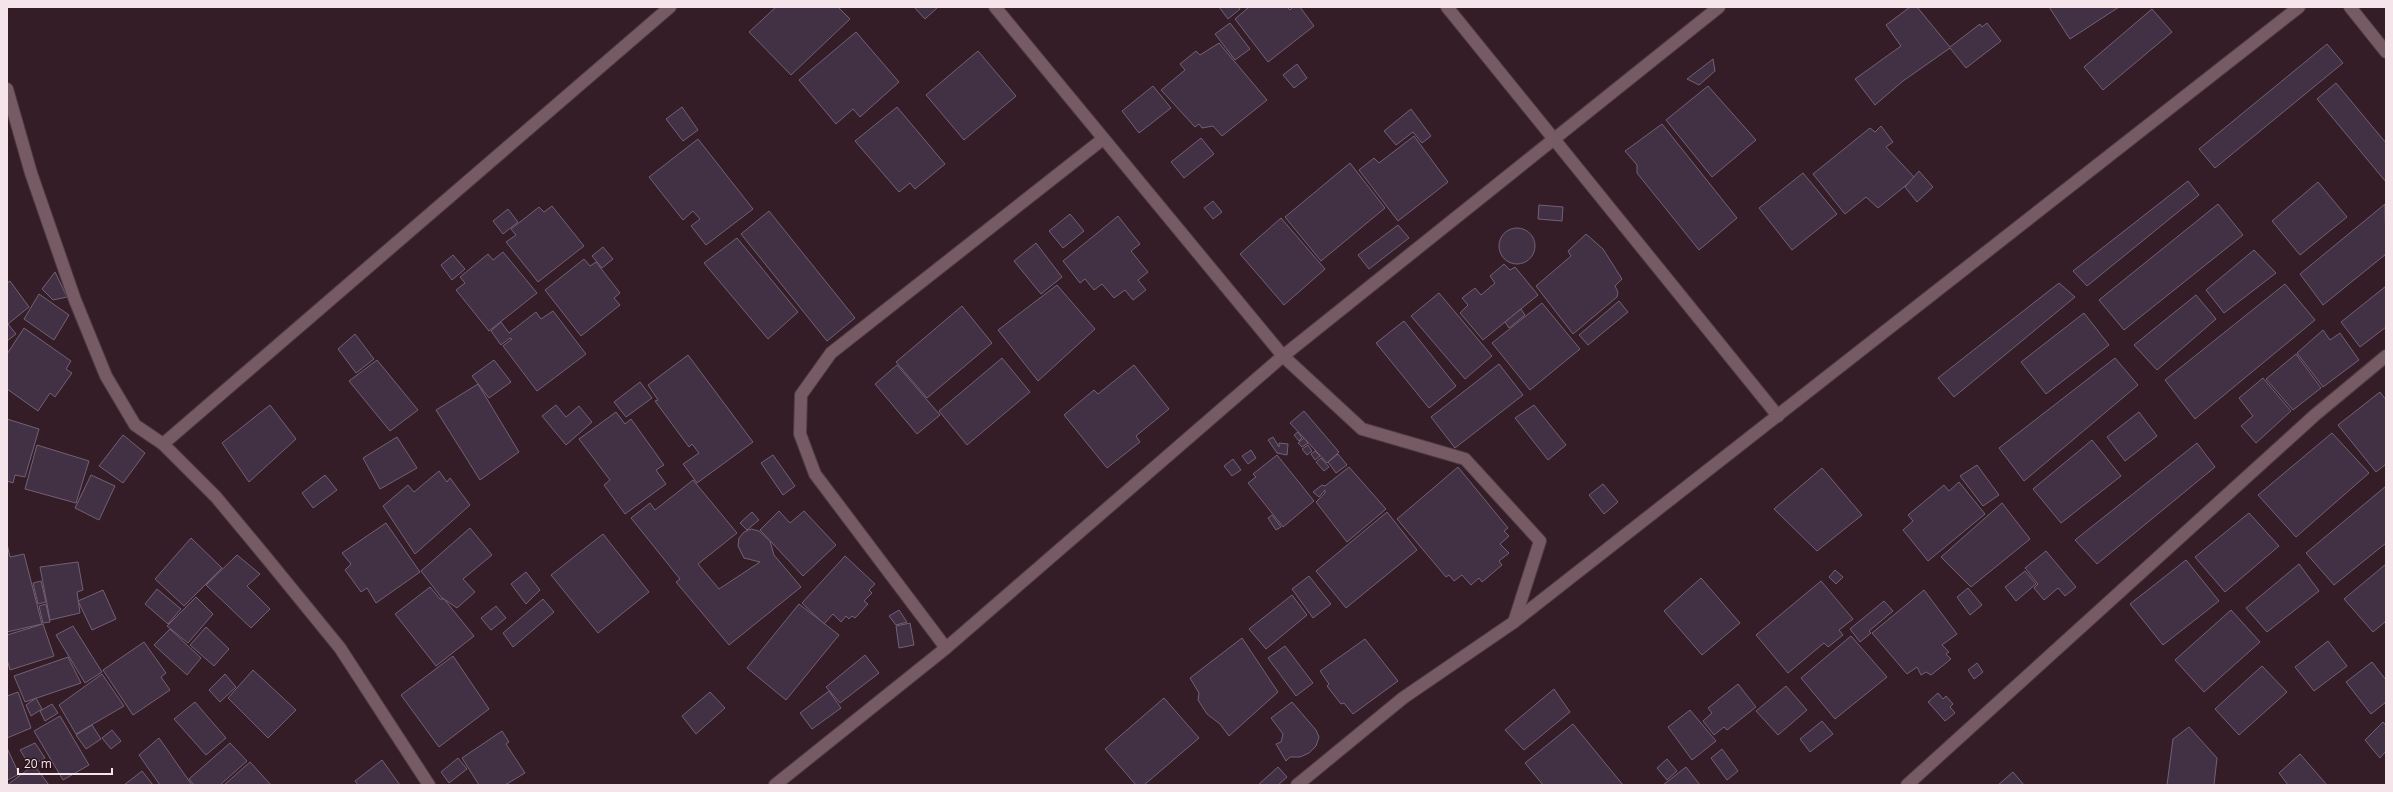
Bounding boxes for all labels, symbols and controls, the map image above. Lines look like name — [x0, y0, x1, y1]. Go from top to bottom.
scale bar — [18, 750, 112, 776]
text: 20 m — [24, 755, 52, 772]

